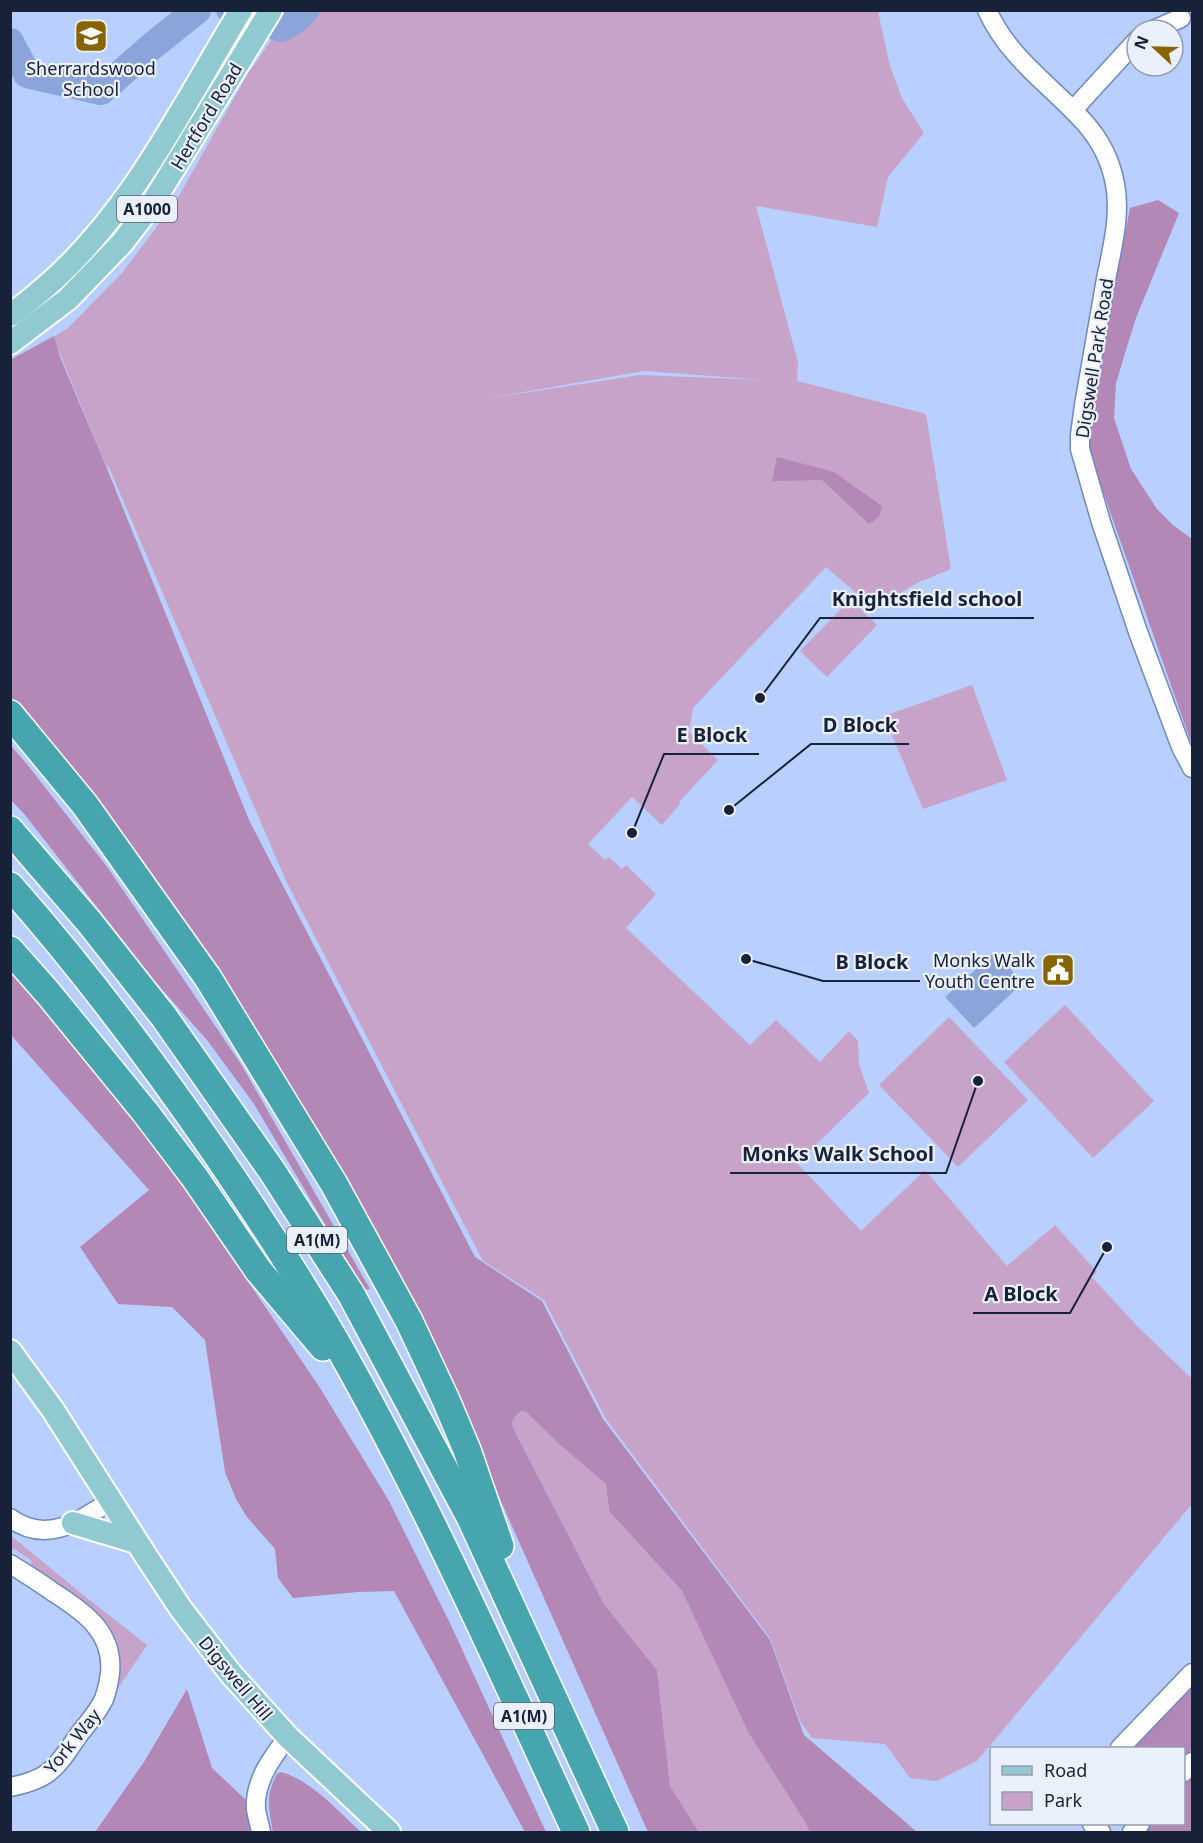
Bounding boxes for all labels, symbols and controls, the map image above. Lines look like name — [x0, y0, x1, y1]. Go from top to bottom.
school or university icon: Sherrardswood School — [73, 18, 109, 54]
north arrow — [1125, 18, 1185, 78]
text: N — [1128, 32, 1154, 53]
place label: Sherrardswood School — [26, 56, 156, 101]
street label: Hertford Road — [165, 58, 247, 174]
road number: A1000 — [117, 196, 177, 222]
street label: Digswell Park Road — [1069, 276, 1119, 440]
callout: Knightsfield school — [820, 580, 1034, 618]
text: Knightsfield school — [832, 585, 1022, 612]
callout: D Block — [811, 706, 909, 744]
text: D Block — [823, 711, 898, 738]
callout: E Block — [664, 716, 759, 754]
text: E Block — [677, 721, 748, 748]
callout: B Block — [823, 943, 920, 981]
text: B Block — [836, 948, 909, 975]
place label: Monks Walk Youth Centre — [925, 948, 1035, 993]
public building icon: Monks Walk Youth Centre — [1040, 952, 1076, 988]
callout: Monks Walk School — [730, 1135, 946, 1173]
text: Monks Walk School — [742, 1140, 934, 1167]
road number: A1(M) — [287, 1227, 347, 1253]
callout: A Block — [973, 1275, 1070, 1313]
text: A Block — [984, 1280, 1058, 1307]
street label: Digswell Hill — [194, 1631, 278, 1725]
street label: York Way — [38, 1703, 106, 1779]
road number: A1(M) — [494, 1703, 554, 1729]
legend — [990, 1747, 1185, 1825]
text: Road — [1044, 1758, 1087, 1782]
text: Park — [1044, 1788, 1082, 1812]

